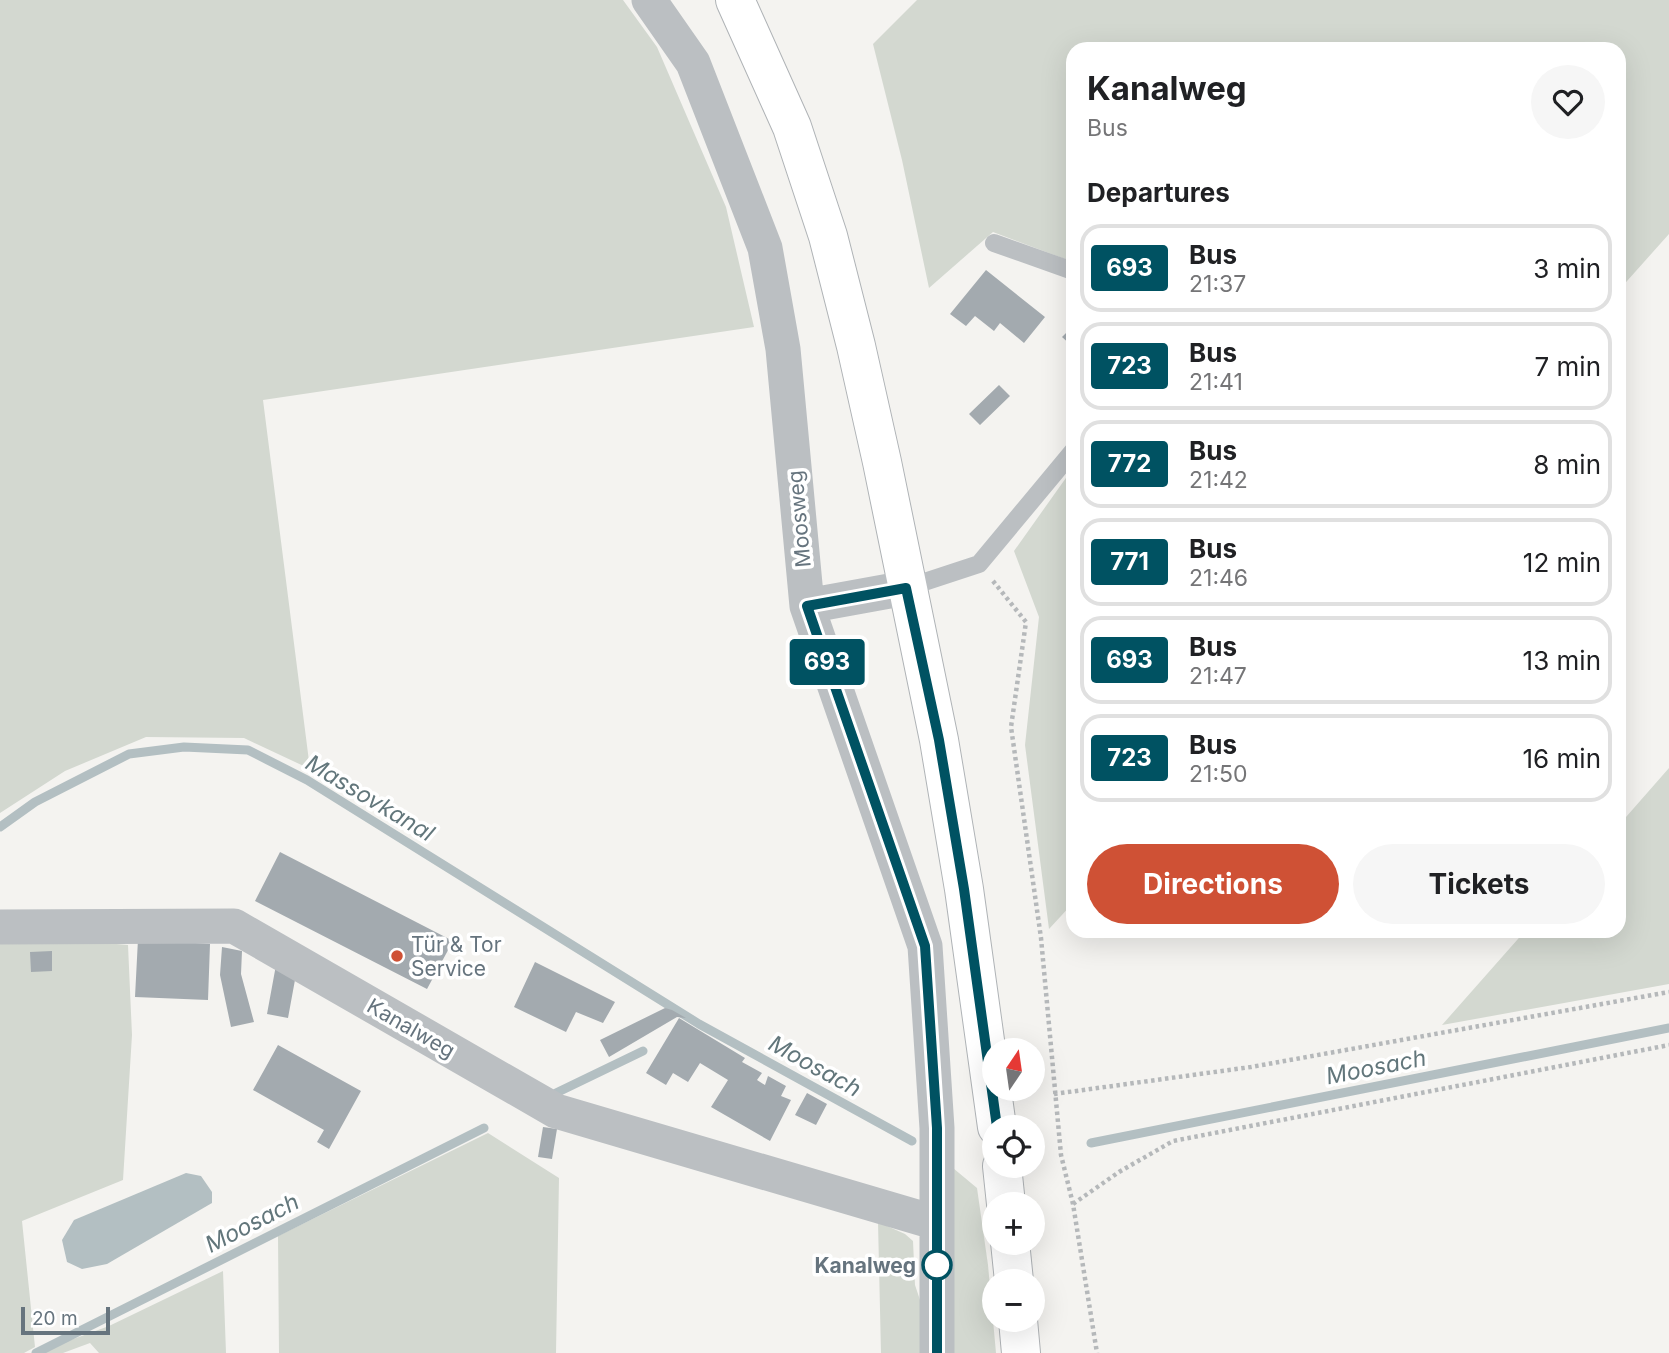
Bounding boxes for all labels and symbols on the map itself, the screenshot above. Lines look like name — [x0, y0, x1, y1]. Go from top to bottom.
street label: Moosweg — [782, 470, 816, 568]
line badge: 693 — [787, 639, 867, 685]
water label: Massovkanal — [301, 749, 440, 848]
place label: Tür & Tor Service — [411, 932, 502, 981]
marker: Tür & Tor Service — [389, 948, 405, 964]
street label: Kanalweg — [363, 993, 459, 1063]
water label: Moosach — [764, 1029, 866, 1103]
north arrow — [982, 1038, 1045, 1101]
water label: Moosach — [1324, 1044, 1428, 1090]
water label: Moosach — [200, 1188, 304, 1258]
marker: Kanalweg — [922, 1250, 952, 1280]
place label: Kanalweg — [814, 1253, 916, 1278]
scale bar — [21, 1304, 110, 1336]

